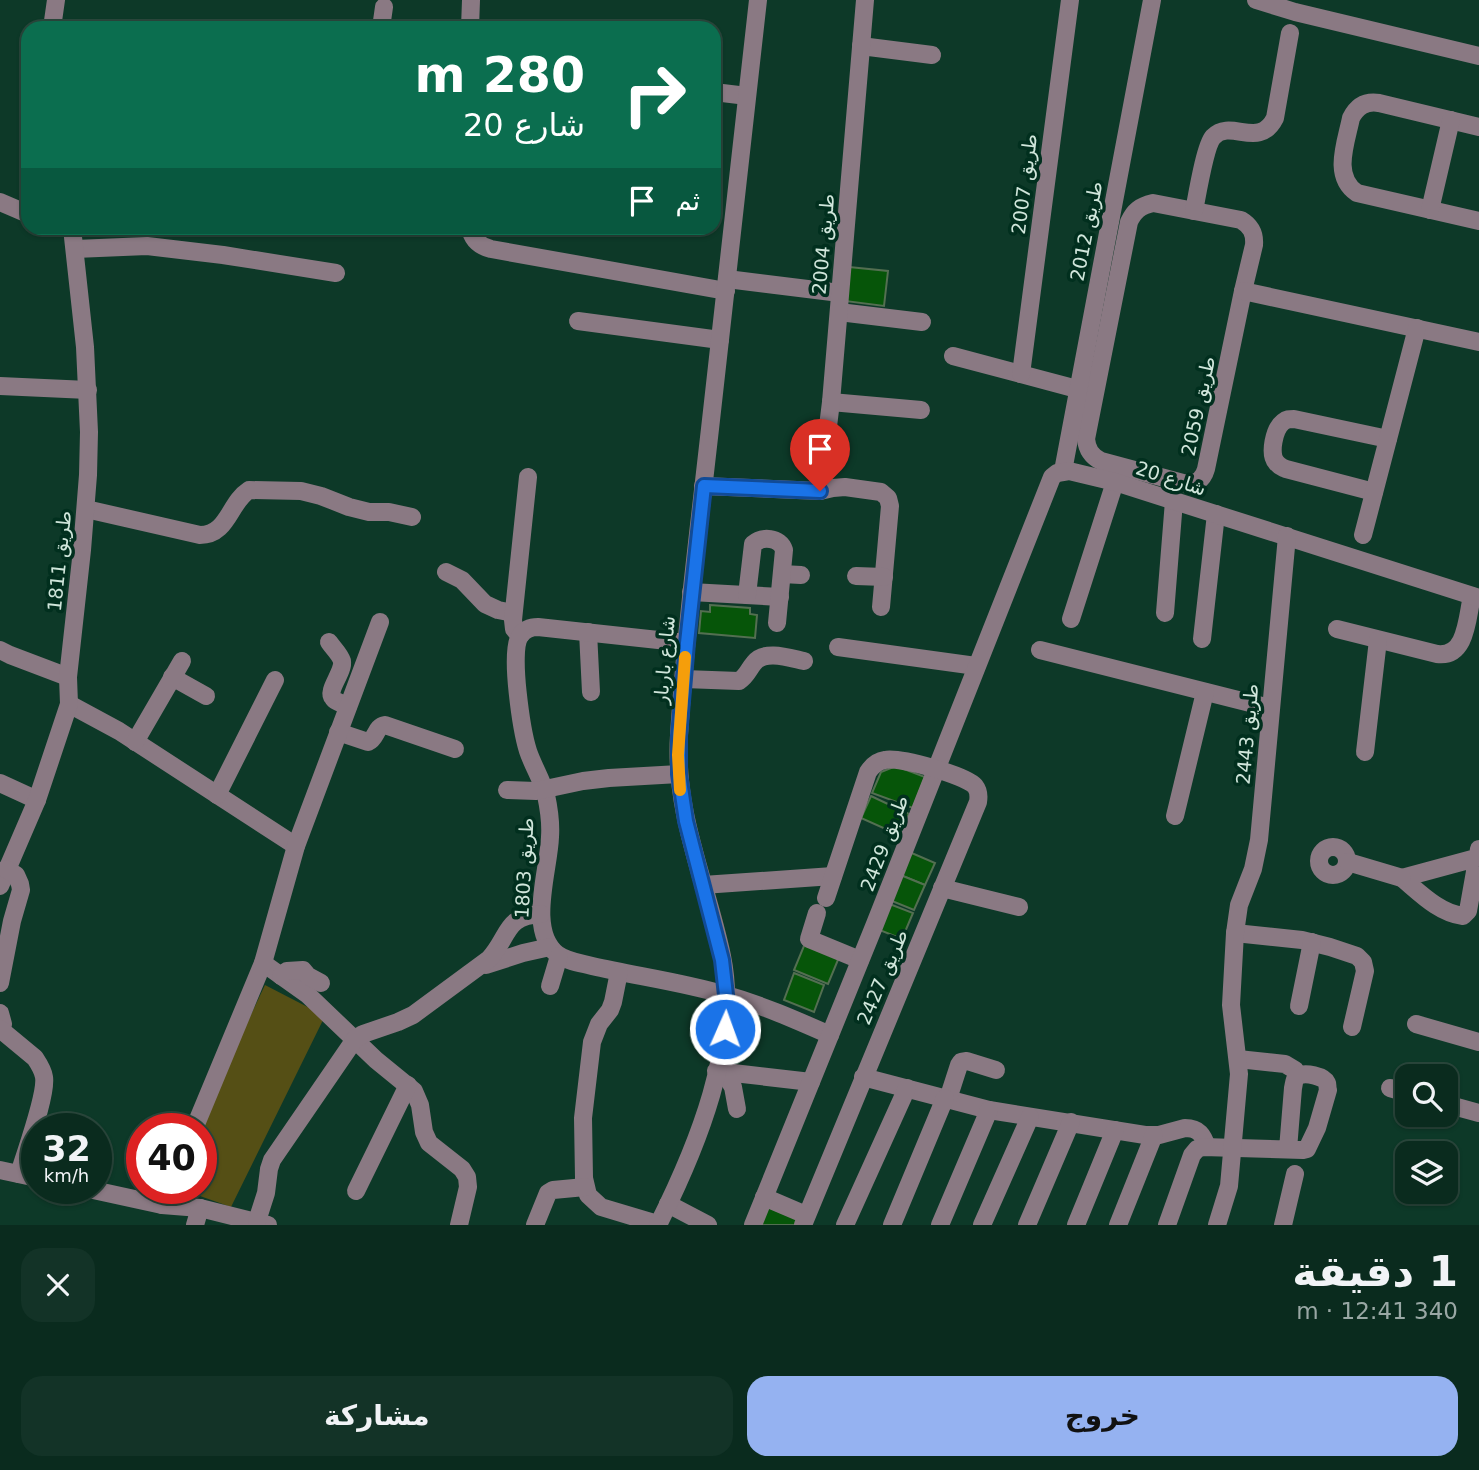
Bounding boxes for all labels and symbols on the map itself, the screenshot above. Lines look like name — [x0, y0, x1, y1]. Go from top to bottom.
street label: طريق 2007 — [1007, 132, 1042, 236]
street label: طريق 2012 — [1066, 179, 1107, 283]
street label: طريق 2004 — [808, 193, 839, 295]
street label: طريق 2059 — [1177, 354, 1220, 458]
pin — [790, 419, 850, 491]
street label: شارع 20 — [1133, 456, 1209, 501]
street label: طريق 1811 — [43, 510, 76, 613]
street label: شارع باربار — [649, 615, 680, 706]
street label: طريق 2443 — [1232, 683, 1263, 785]
street label: طريق 2429 — [856, 792, 913, 895]
street label: طريق 1803 — [510, 817, 539, 919]
street label: طريق 2427 — [852, 926, 913, 1028]
position arrow — [688, 992, 762, 1066]
speed limit sign: 40 — [126, 1113, 217, 1204]

